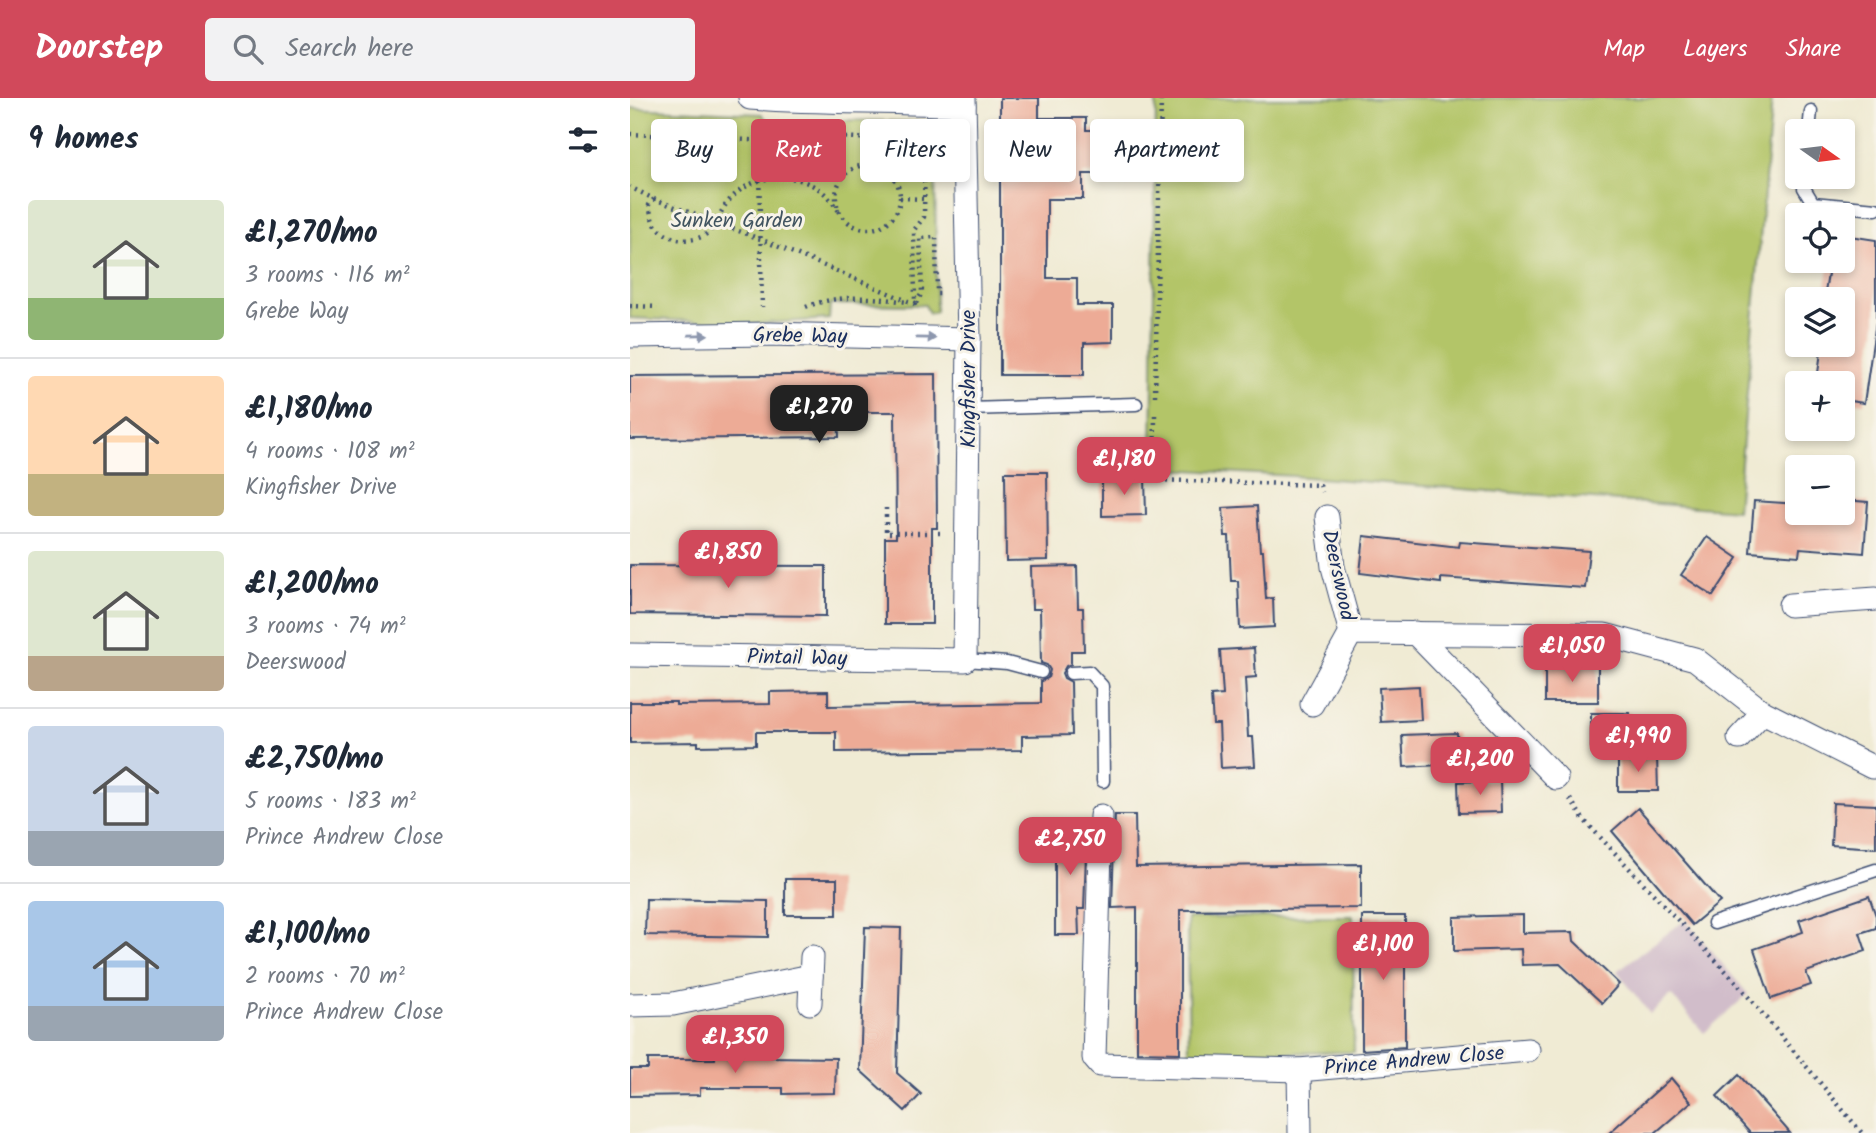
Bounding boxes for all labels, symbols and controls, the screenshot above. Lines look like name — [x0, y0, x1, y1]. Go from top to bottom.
search box — [205, 18, 695, 81]
text: Doorstep — [35, 23, 163, 76]
text: Search here — [285, 28, 413, 70]
icon: search — [229, 30, 267, 68]
text: Map — [1603, 30, 1645, 69]
text: Layers — [1683, 30, 1747, 69]
text: Share — [1785, 30, 1841, 69]
text: 9 homes — [28, 116, 139, 164]
chip: Buy — [651, 119, 737, 182]
chip: Rent — [751, 119, 846, 182]
chip: Filters — [860, 119, 970, 182]
chip: New — [984, 119, 1076, 182]
chip: Apartment — [1090, 119, 1244, 182]
north arrow — [1785, 119, 1855, 189]
map controls — [1785, 119, 1855, 525]
icon: filters — [564, 121, 602, 159]
button: locate — [1785, 203, 1855, 273]
park label: Sunken Garden — [671, 205, 803, 238]
text: £1,270/mo — [245, 210, 378, 258]
icon: home — [84, 228, 168, 312]
text: 3 rooms · 116 m² — [245, 258, 410, 294]
button: layers — [1785, 287, 1855, 357]
text: Grebe Way — [245, 294, 348, 330]
street label: Kingfisher Drive — [953, 309, 986, 448]
street label: Grebe Way — [753, 319, 848, 354]
one-way arrow — [687, 329, 709, 341]
one-way arrow — [915, 332, 937, 344]
button: + — [1785, 371, 1855, 441]
text: £1,180/mo — [245, 386, 373, 434]
pin: £1,270 — [762, 386, 876, 445]
text: £1,270 — [786, 390, 852, 426]
icon: home — [84, 404, 168, 488]
text: 4 rooms · 108 m² — [245, 434, 415, 470]
pin: £1,180 — [1067, 438, 1181, 497]
text: £1,180 — [1093, 442, 1155, 478]
button: − — [1785, 455, 1855, 525]
text: Kingfisher Drive — [245, 470, 397, 506]
street label: Deerswood — [1312, 527, 1363, 624]
pin: £1,850 — [671, 531, 785, 590]
text: £1,850 — [695, 535, 761, 571]
text: £1,200/mo — [245, 561, 379, 609]
icon: home — [84, 579, 168, 663]
text: 3 rooms · 74 m² — [245, 609, 406, 645]
pin: £1,050 — [1515, 624, 1629, 684]
text: £1,050 — [1539, 629, 1605, 665]
street label: Pintail Way — [747, 641, 848, 676]
text: Deerswood — [245, 645, 346, 681]
pin: £1,990 — [1581, 714, 1695, 774]
text: £1,990 — [1606, 719, 1670, 755]
text: £2,750/mo — [245, 736, 384, 784]
pin: £1,200 — [1423, 738, 1537, 797]
text: £1,200 — [1447, 742, 1513, 778]
icon: home — [84, 754, 168, 838]
text: 5 rooms · 183 m² — [245, 784, 416, 820]
pin: £2,750 — [1013, 818, 1127, 877]
text: Prince Andrew Close — [245, 820, 443, 856]
text: £2,750 — [1035, 822, 1105, 858]
text: £1,100/mo — [245, 911, 370, 959]
pin: £1,100 — [1326, 922, 1440, 982]
text: £1,100 — [1353, 927, 1413, 963]
icon: home — [84, 929, 168, 1013]
text: 2 rooms · 70 m² — [245, 959, 405, 995]
text: Prince Andrew Close — [245, 995, 443, 1031]
pin: £1,350 — [678, 1016, 792, 1075]
text: £1,350 — [702, 1020, 768, 1056]
street label: Prince Andrew Close — [1323, 1037, 1506, 1086]

